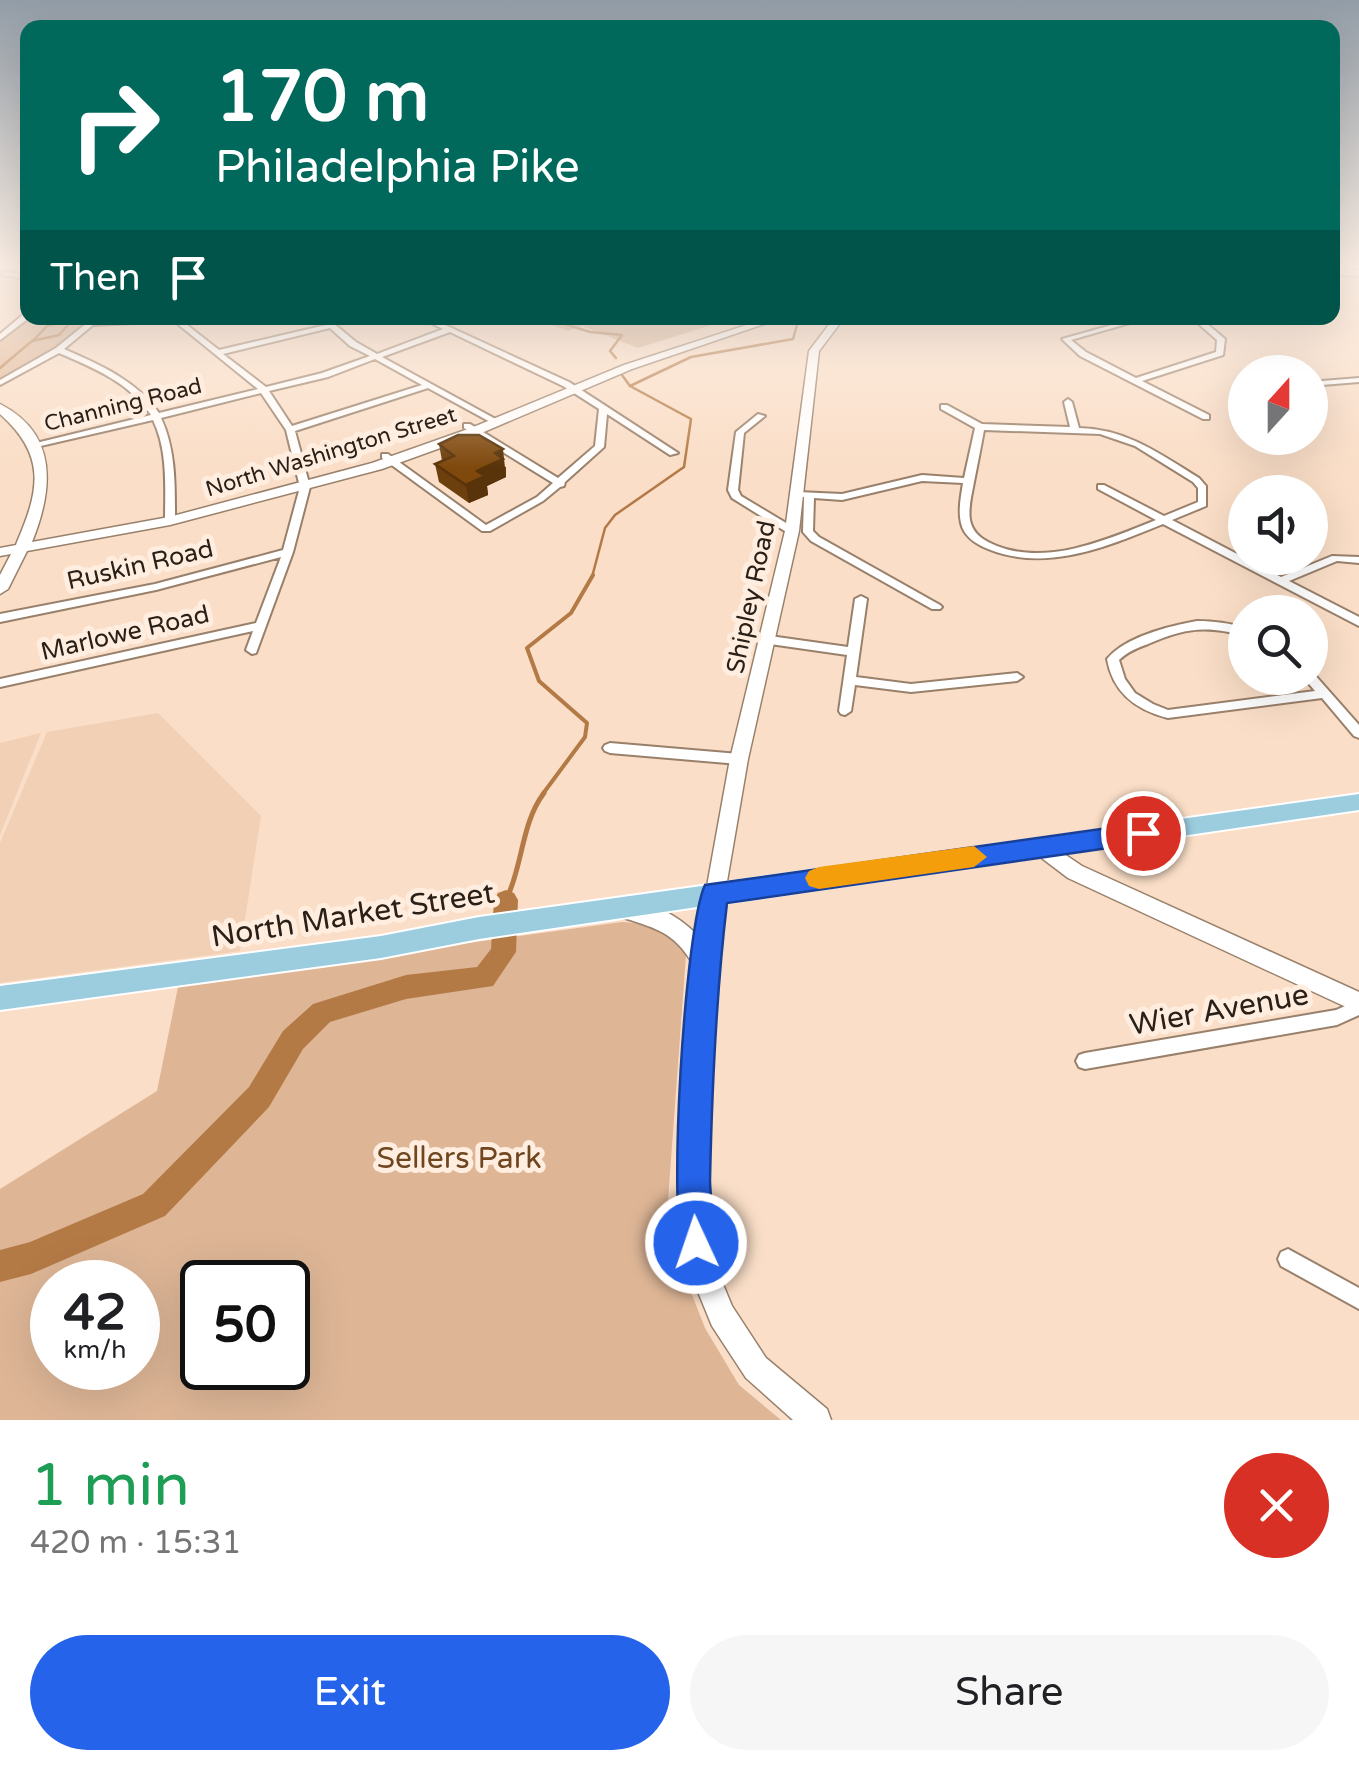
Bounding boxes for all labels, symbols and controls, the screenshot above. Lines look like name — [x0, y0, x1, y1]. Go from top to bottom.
text: 170 m — [215, 56, 429, 140]
icon: right — [50, 60, 180, 190]
text: Philadelphia Pike — [215, 141, 580, 195]
icon: arrive — [161, 250, 216, 305]
text: Then — [50, 255, 141, 301]
north arrow — [1228, 355, 1328, 455]
map controls — [1228, 355, 1328, 695]
street label: Channing Road — [41, 373, 205, 437]
street label: North Washington Street — [203, 401, 459, 503]
button: sound — [1228, 475, 1328, 575]
street label: Shipley Road — [720, 518, 782, 676]
street label: Ruskin Road — [64, 534, 216, 596]
button: search — [1228, 595, 1328, 695]
street label: Marlowe Road — [38, 599, 212, 667]
pin — [1101, 791, 1186, 876]
icon: arrive — [1116, 806, 1171, 861]
street label: North Market Street — [209, 874, 497, 956]
street label: Wier Avenue — [1127, 976, 1311, 1044]
park label: Sellers Park — [376, 1140, 542, 1177]
position arrow — [644, 1191, 748, 1295]
speed limit sign: 50 — [180, 1260, 310, 1390]
text: 42 — [64, 1283, 126, 1343]
text: km/h — [64, 1335, 126, 1365]
text: 1 min — [30, 1450, 190, 1522]
button: close — [1224, 1453, 1329, 1558]
text: 420 m · 15:31 — [30, 1524, 242, 1562]
button: Exit — [30, 1635, 670, 1750]
button: Share — [690, 1635, 1329, 1750]

